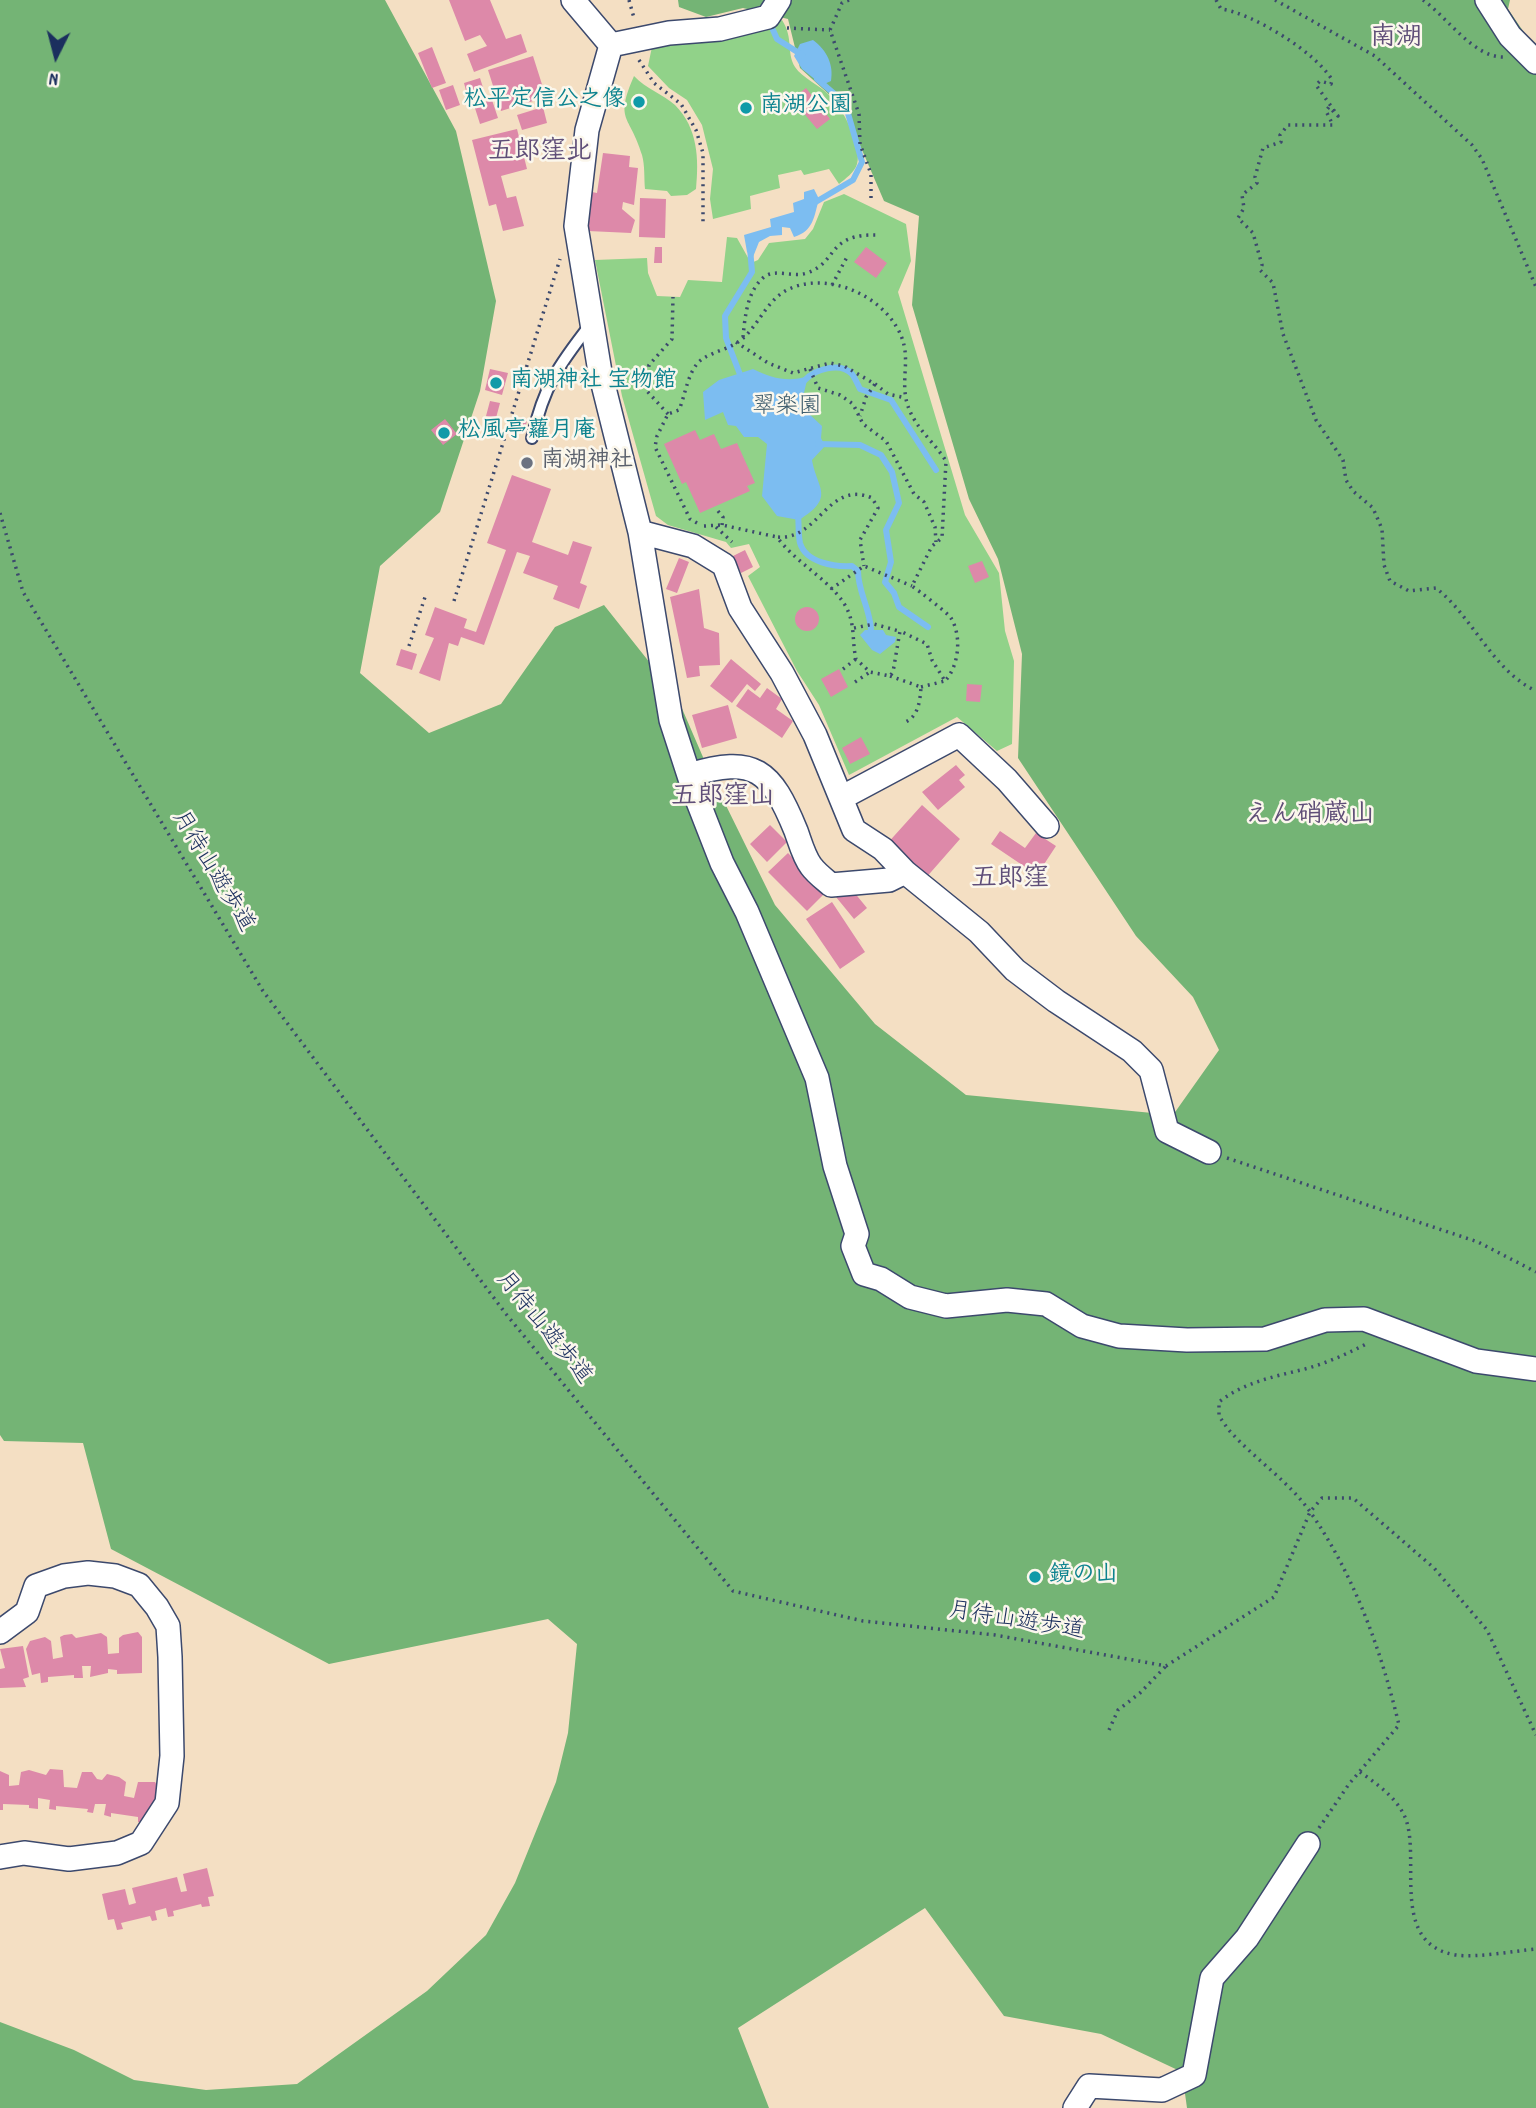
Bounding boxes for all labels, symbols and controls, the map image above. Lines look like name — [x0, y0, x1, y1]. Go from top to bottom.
north arrow — [21, 21, 91, 91]
district label: 南湖 — [1370, 24, 1422, 56]
text: N — [48, 63, 60, 91]
place label: 松平定信公之像 — [464, 88, 625, 116]
marker: 松平定信公之像 — [631, 94, 647, 110]
place label: 南湖公園 — [760, 94, 852, 122]
marker: 南湖公園 — [738, 100, 754, 116]
district label: 五郎窪北 — [488, 138, 592, 170]
place label: 南湖神社 宝物館 — [510, 369, 676, 397]
marker: 南湖神社 宝物館 — [488, 375, 504, 391]
park label: 翠楽園 — [753, 395, 821, 423]
place label: 松風亭蘿月庵 — [458, 419, 596, 447]
marker: 松風亭蘿月庵 — [436, 425, 452, 441]
place label: 南湖神社 — [541, 449, 633, 477]
marker: 南湖神社 — [519, 455, 535, 471]
district label: 五郎窪山 — [671, 783, 775, 815]
district label: えん硝蔵山 — [1245, 801, 1375, 833]
street label: 月待山遊歩道 — [164, 806, 258, 938]
district label: 五郎窪 — [971, 865, 1049, 897]
street label: 月待山遊歩道 — [488, 1267, 596, 1391]
place label: 鏡の山 — [1049, 1563, 1118, 1591]
marker: 鏡の山 — [1027, 1569, 1043, 1585]
street label: 月待山遊歩道 — [946, 1599, 1086, 1647]

